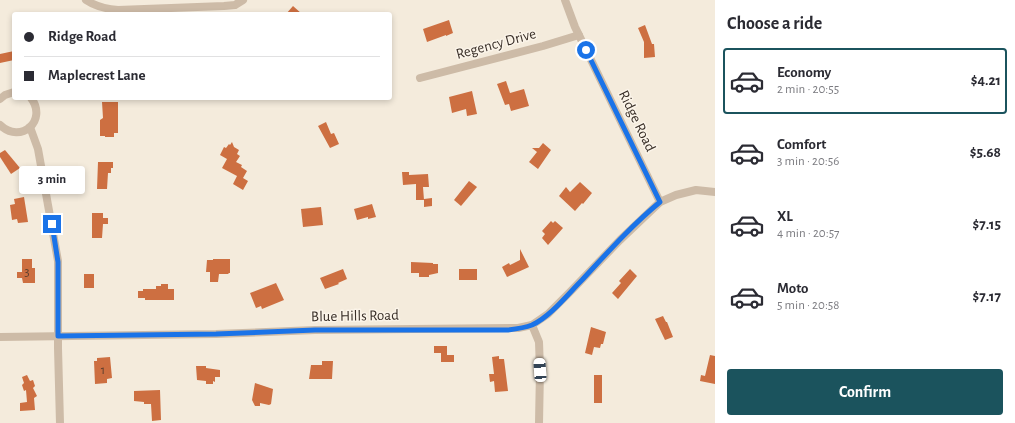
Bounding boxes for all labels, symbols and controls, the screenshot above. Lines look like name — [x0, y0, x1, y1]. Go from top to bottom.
text: Choose a ride — [727, 15, 822, 33]
street label: Regency Drive — [454, 26, 538, 62]
text: Ridge Road — [48, 29, 116, 44]
route start — [577, 41, 595, 59]
icon: car — [729, 63, 765, 99]
text: Economy — [777, 65, 831, 80]
text: Maplecrest Lane — [48, 68, 146, 83]
text: $4.21 — [971, 73, 1001, 88]
text: 2 min · 20:55 — [777, 83, 839, 96]
street label: Ridge Road — [616, 88, 658, 154]
icon: car — [729, 135, 765, 171]
text: Comfort — [777, 137, 826, 152]
text: $5.68 — [970, 145, 1001, 160]
text: 3 min · 20:56 — [777, 155, 839, 168]
callout: 3 min — [19, 166, 85, 194]
text: 3 min — [38, 173, 66, 186]
icon: car — [729, 207, 765, 243]
text: XL — [777, 209, 793, 224]
route end — [43, 215, 61, 233]
text: $7.15 — [972, 217, 1001, 232]
text: 4 min · 20:57 — [777, 227, 840, 240]
house number: 3 — [24, 266, 30, 279]
icon: car — [729, 279, 765, 315]
text: Moto — [777, 281, 809, 296]
text: $7.17 — [972, 289, 1001, 304]
text: 5 min · 20:58 — [777, 299, 839, 312]
street label: Blue Hills Road — [311, 308, 399, 324]
car — [533, 358, 547, 382]
house number: 1 — [101, 364, 105, 377]
button: Confirm — [727, 369, 1003, 415]

